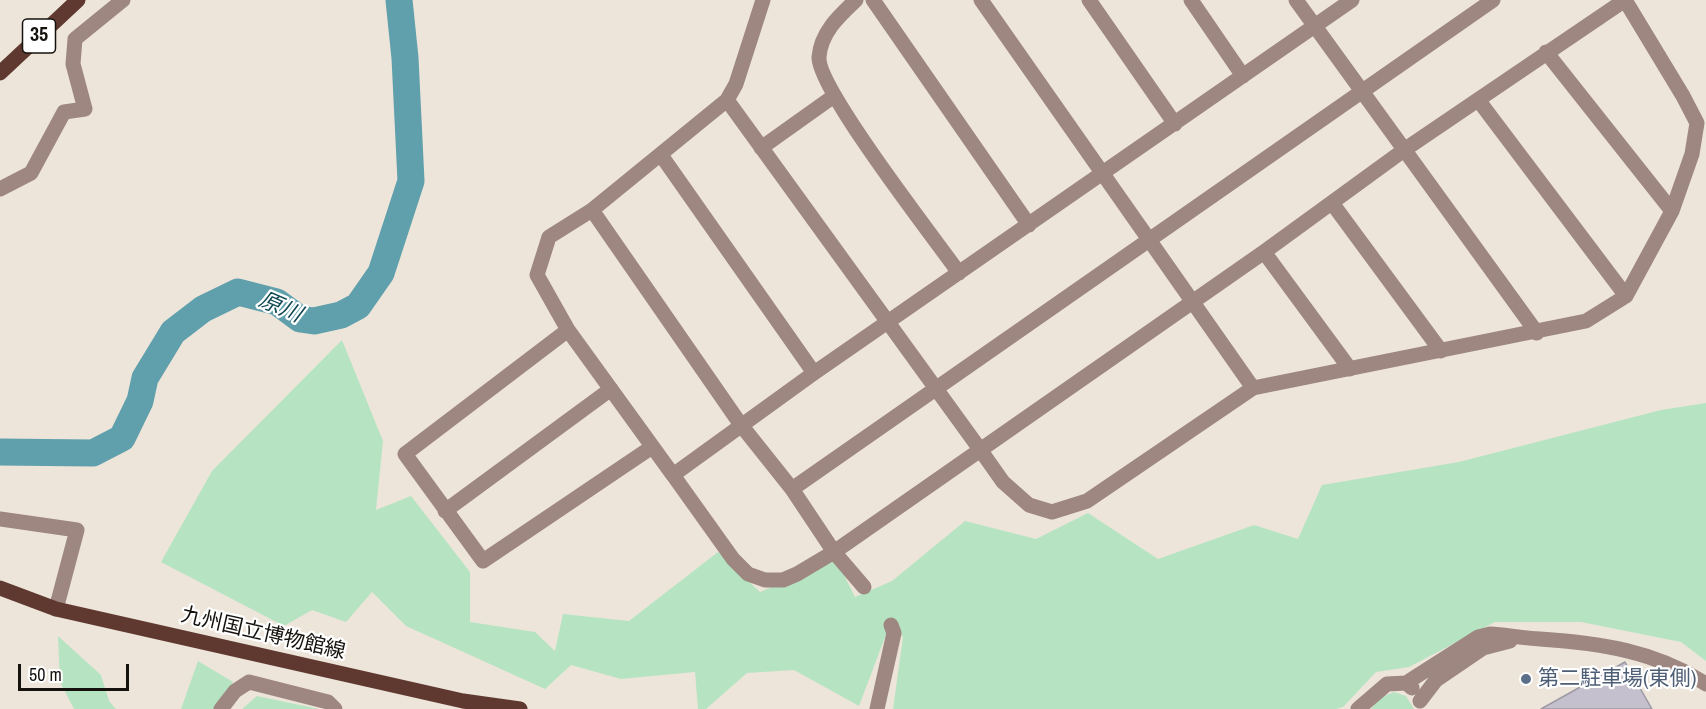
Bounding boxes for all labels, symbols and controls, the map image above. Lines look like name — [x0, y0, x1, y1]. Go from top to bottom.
road number: 35 — [22, 19, 56, 53]
water label: 原川 — [255, 287, 305, 329]
street label: 九州国立博物館線 — [178, 603, 348, 665]
scale bar — [21, 652, 132, 690]
text: 50 m — [29, 662, 62, 687]
place label: 第二駐車場(東側) — [1538, 666, 1696, 692]
marker: 第二駐車場(東側) — [1519, 672, 1533, 686]

